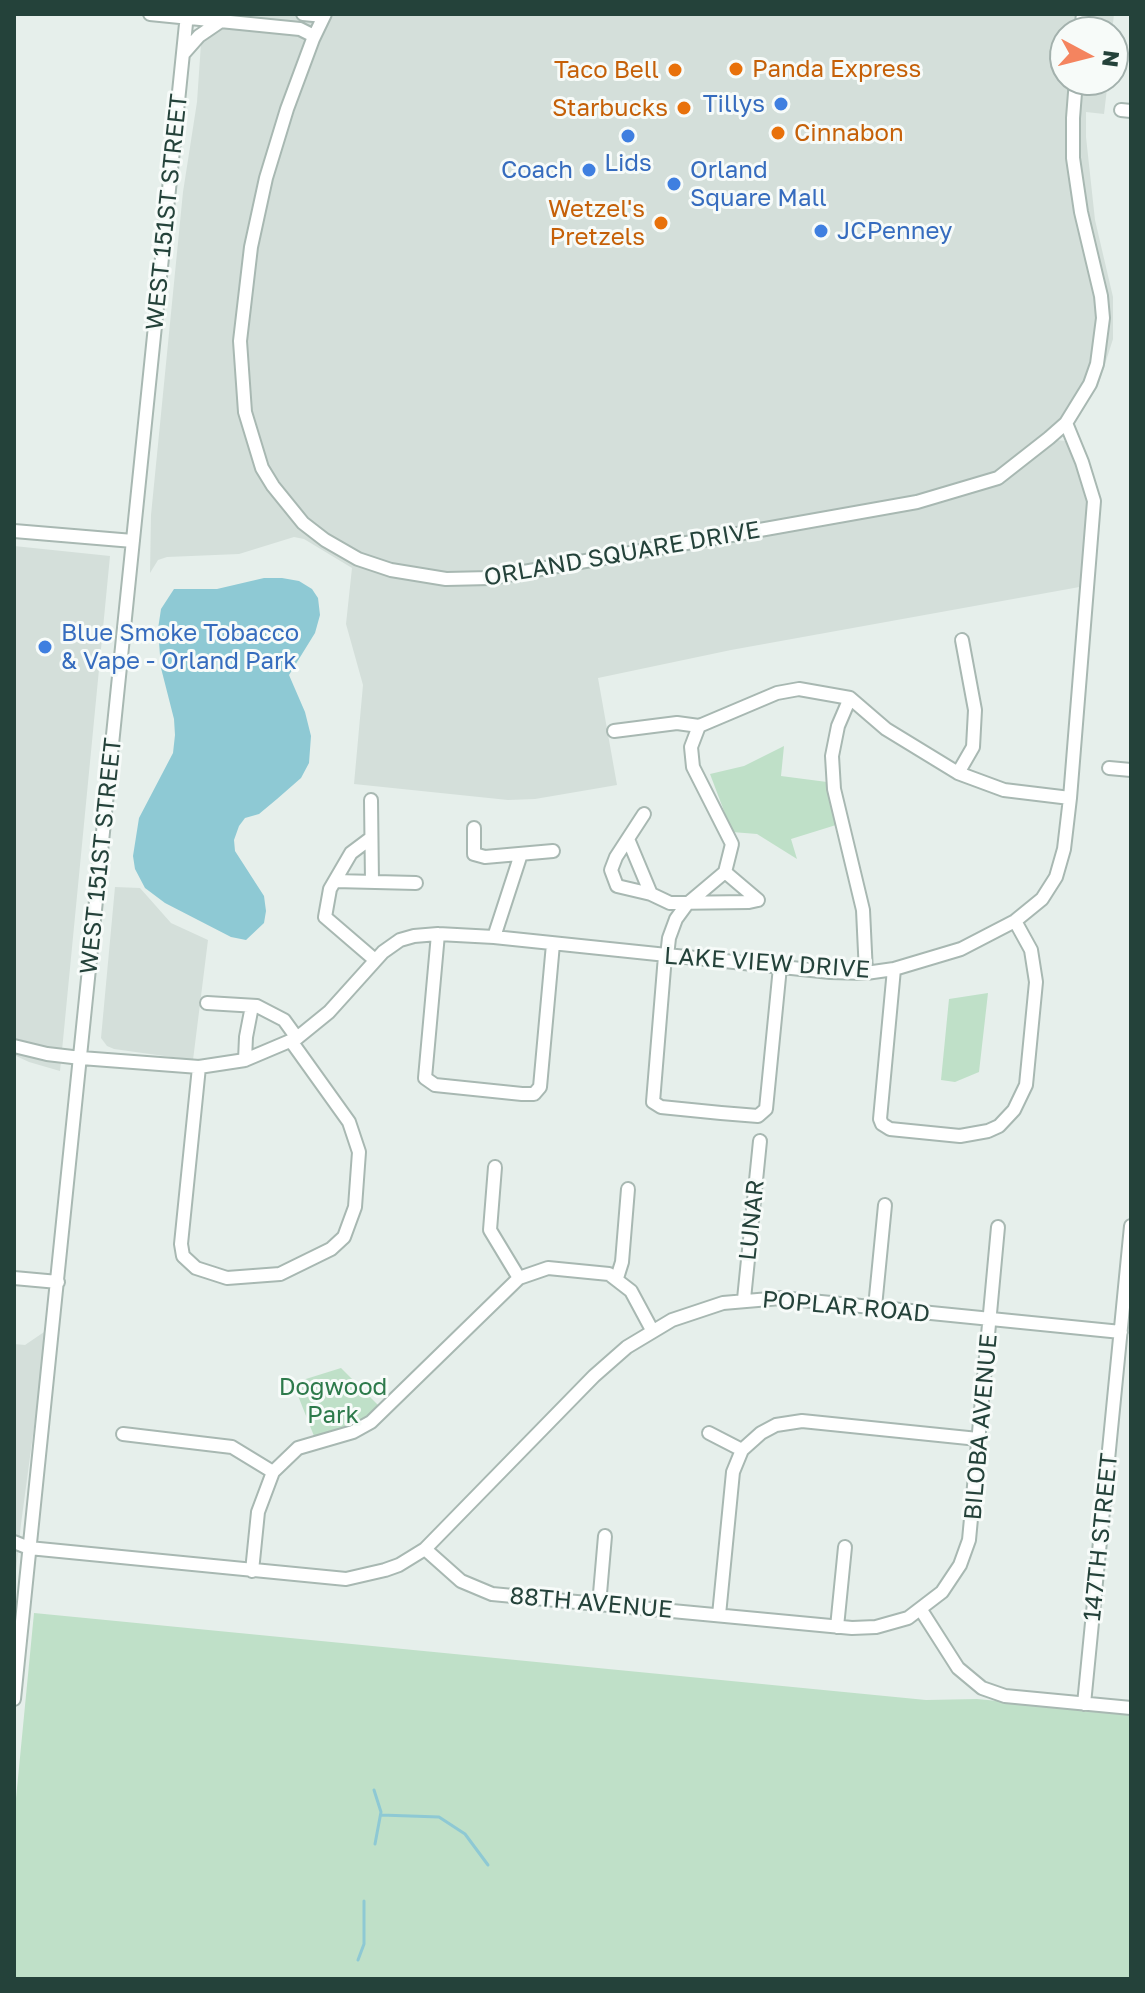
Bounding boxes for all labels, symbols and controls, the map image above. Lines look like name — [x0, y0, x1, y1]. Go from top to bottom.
north arrow — [1049, 16, 1129, 96]
text: N — [1097, 49, 1126, 69]
place label: Panda Express — [752, 55, 921, 83]
place label: Taco Bell — [554, 56, 659, 84]
marker: Panda Express — [727, 60, 745, 78]
marker: Taco Bell — [666, 61, 684, 79]
place label: Tillys — [703, 90, 765, 118]
street label: WEST 151ST STREET — [140, 92, 194, 332]
place label: Starbucks — [552, 94, 668, 122]
marker: Tillys — [772, 95, 790, 113]
marker: Starbucks — [675, 99, 693, 117]
place label: Cinnabon — [794, 119, 904, 147]
marker: Cinnabon — [769, 124, 787, 142]
marker: Lids — [619, 127, 637, 145]
place label: Lids — [604, 149, 652, 177]
place label: Coach — [501, 156, 573, 184]
place label: Orland Square Mall — [690, 156, 827, 212]
marker: Coach — [580, 161, 598, 179]
marker: Orland Square Mall — [665, 175, 683, 193]
place label: Wetzel's Pretzels — [548, 195, 645, 251]
marker: Wetzel's Pretzels — [652, 214, 670, 232]
place label: JCPenney — [837, 217, 952, 245]
marker: JCPenney — [812, 222, 830, 240]
street label: ORLAND SQUARE DRIVE — [482, 516, 762, 592]
place label: Blue Smoke Tobacco & Vape - Orland Park — [61, 619, 299, 675]
marker: Blue Smoke Tobacco & Vape - Orland Park — [36, 638, 54, 656]
street label: WEST 151ST STREET — [74, 736, 128, 976]
street label: LAKE VIEW DRIVE — [663, 941, 871, 985]
street label: LUNAR — [733, 1178, 771, 1262]
street label: POPLAR ROAD — [761, 1285, 931, 1329]
street label: BILOBA AVENUE — [959, 1333, 1003, 1521]
park label: Dogwood Park — [279, 1373, 387, 1429]
street label: 147TH STREET — [1078, 1452, 1124, 1622]
street label: 88TH AVENUE — [508, 1582, 674, 1624]

